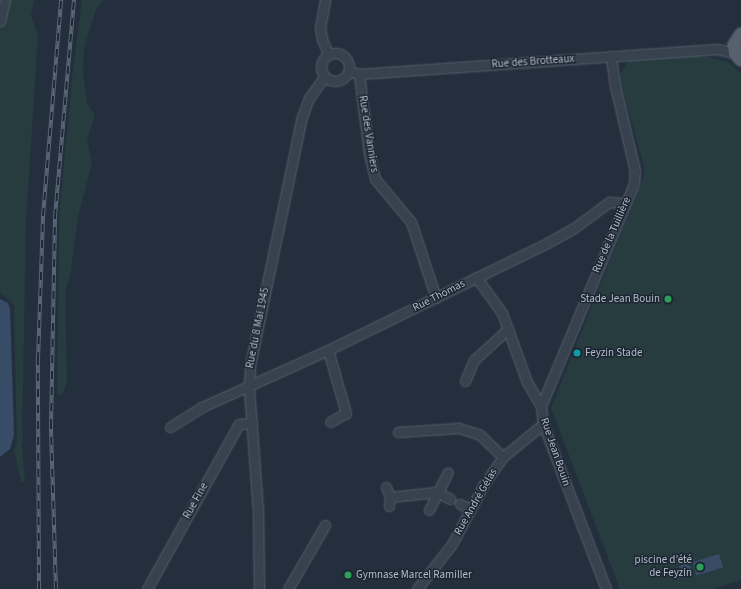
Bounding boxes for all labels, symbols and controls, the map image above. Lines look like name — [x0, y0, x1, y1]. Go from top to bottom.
street label: Rue des Brotteaux — [491, 53, 575, 71]
street label: Rue des Vanniers — [355, 95, 381, 173]
street label: Rue de la Tuillière — [590, 195, 634, 275]
street label: Rue Thomas — [411, 277, 467, 315]
street label: Rue du 8 Mai 1945 — [244, 286, 272, 370]
place label: Stade Jean Bouin — [580, 292, 660, 306]
marker: Stade Jean Bouin — [663, 294, 673, 304]
place label: Feyzin Stade — [585, 346, 642, 360]
marker: Feyzin Stade — [572, 348, 582, 358]
street label: Rue Jean Bouin — [537, 416, 573, 488]
street label: Rue André Gélas — [452, 466, 500, 538]
street label: Rue Fine — [181, 481, 211, 521]
place label: piscine d’été de Feyzin — [635, 554, 692, 580]
marker: piscine d’été de Feyzin — [695, 562, 705, 572]
place label: Gymnase Marcel Ramiller — [356, 568, 472, 582]
marker: Gymnase Marcel Ramiller — [343, 570, 353, 580]

